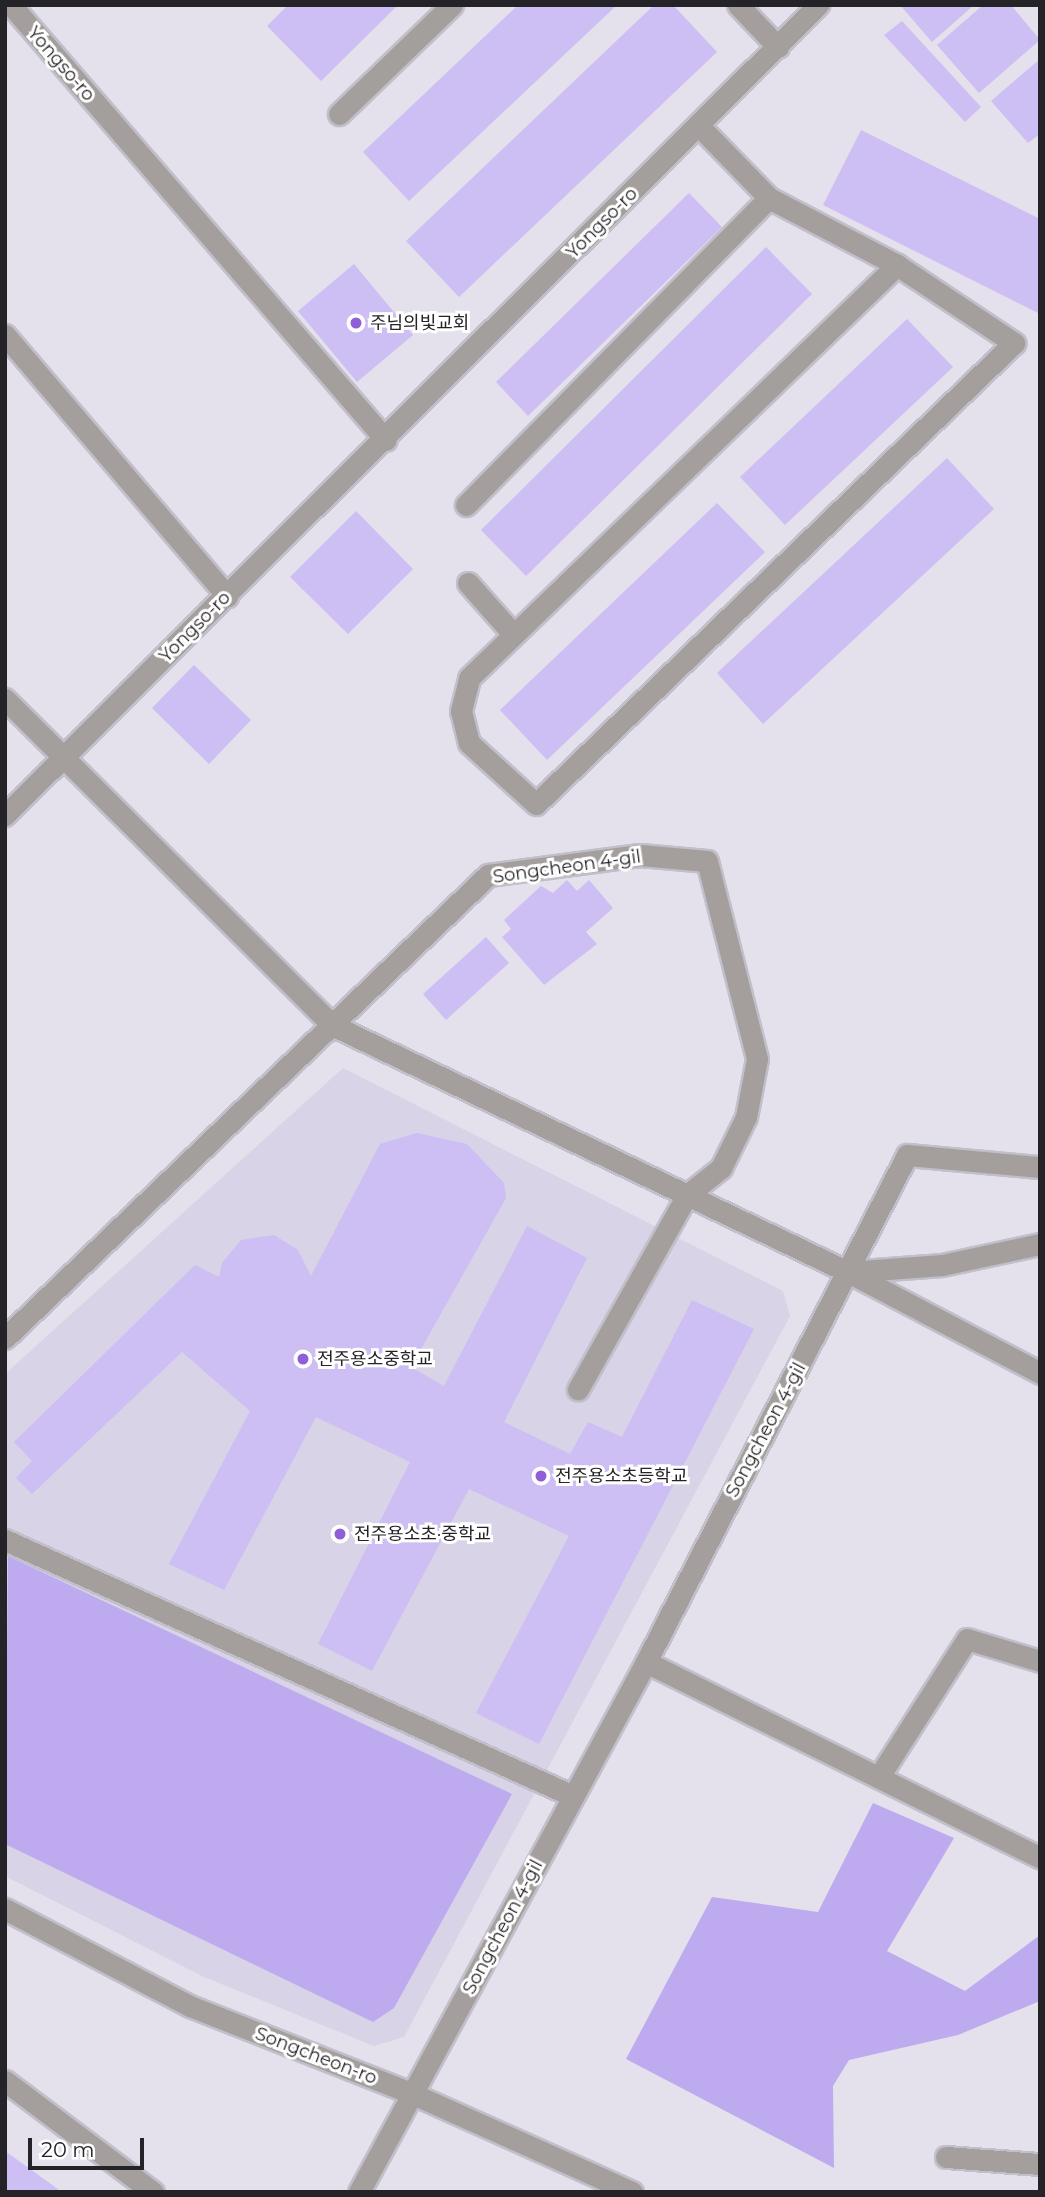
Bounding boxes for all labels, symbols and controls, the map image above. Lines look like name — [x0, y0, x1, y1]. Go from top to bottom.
street label: Yongso-ro — [23, 22, 99, 106]
street label: Yongso-ro — [562, 183, 642, 263]
place label: 주님의빛교회 — [370, 312, 469, 334]
marker: 주님의빛교회 — [348, 315, 364, 331]
street label: Yongso-ro — [155, 587, 235, 667]
street label: Songcheon 4-gil — [492, 846, 642, 888]
place label: 전주용소중학교 — [317, 1348, 433, 1370]
marker: 전주용소중학교 — [295, 1351, 311, 1367]
street label: Songcheon 4-gil — [721, 1359, 811, 1501]
place label: 전주용소초등학교 — [555, 1465, 687, 1487]
marker: 전주용소초등학교 — [533, 1468, 549, 1484]
place label: 전주용소초·중학교 — [354, 1523, 491, 1545]
marker: 전주용소초·중학교 — [332, 1526, 348, 1542]
street label: Songcheon 4-gil — [458, 1856, 548, 1998]
street label: Songcheon-ro — [252, 2023, 380, 2089]
scale bar — [32, 2124, 147, 2168]
text: 20 m — [41, 2137, 95, 2162]

